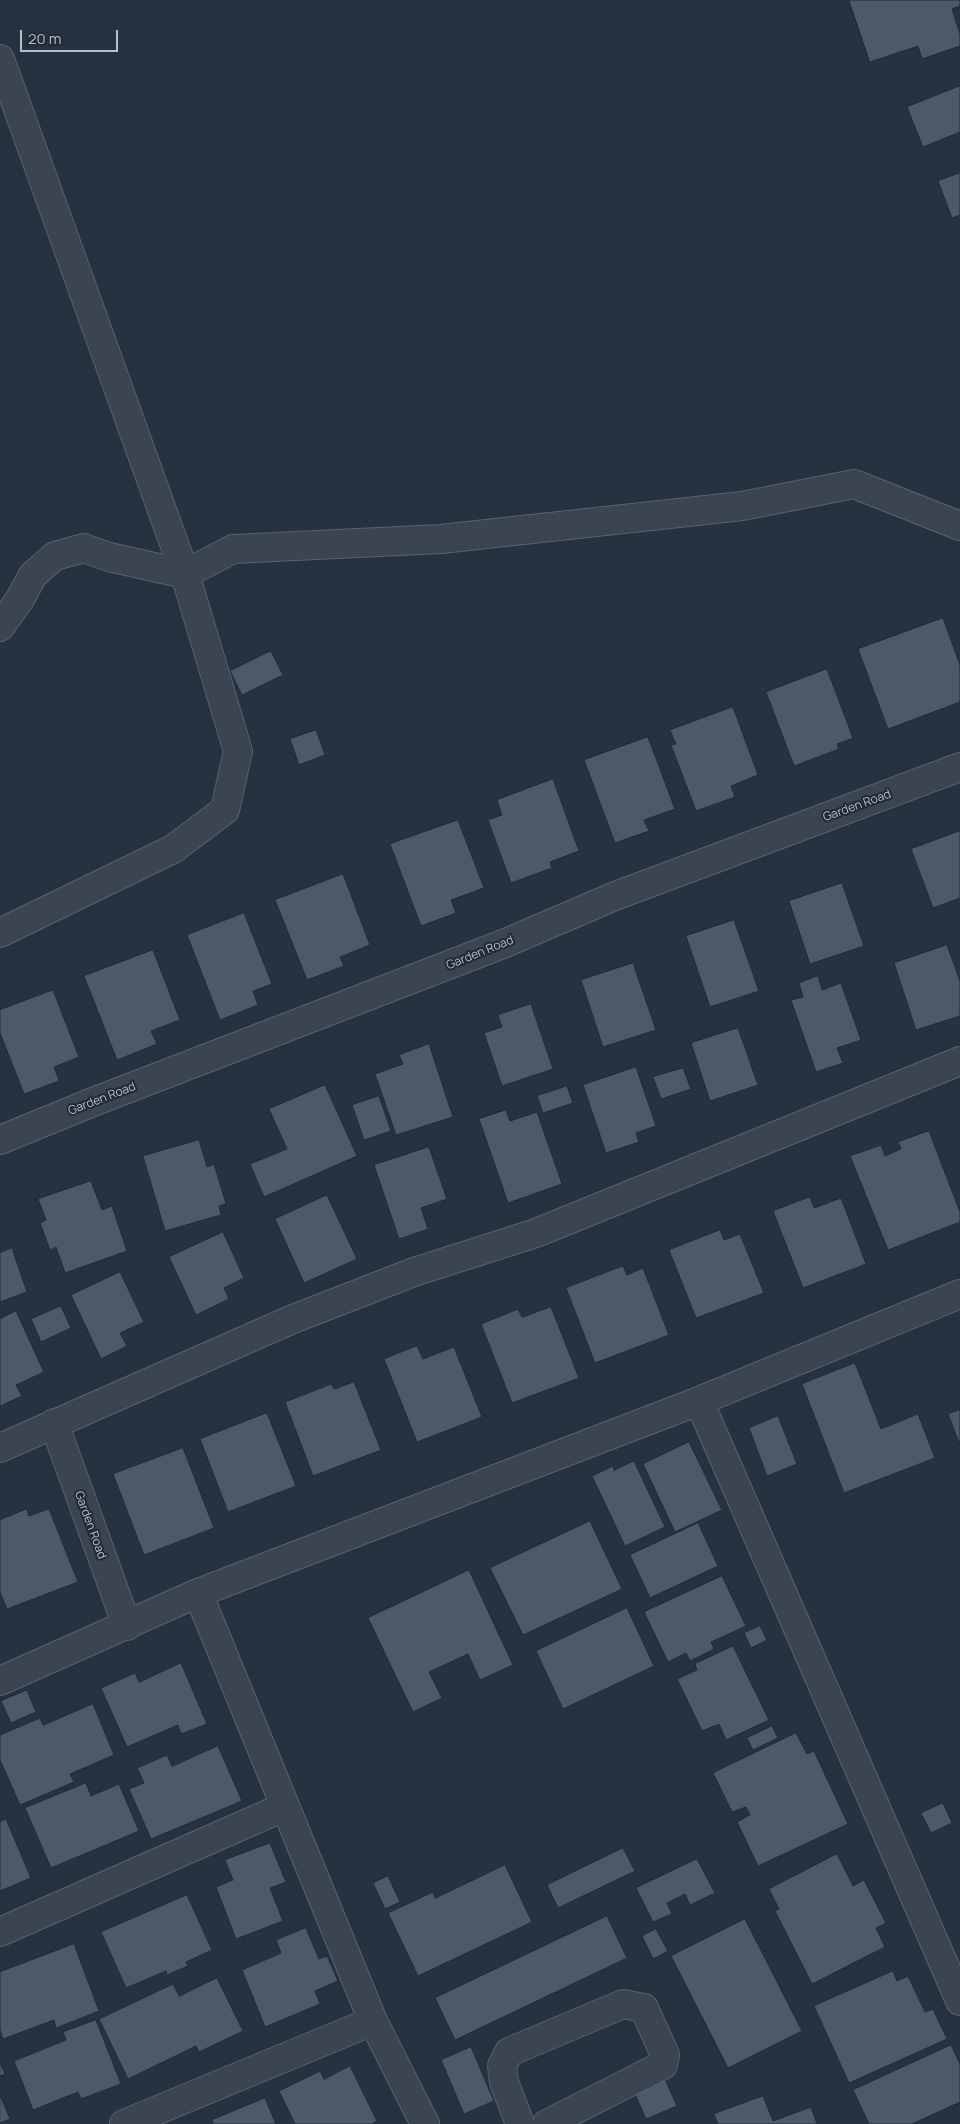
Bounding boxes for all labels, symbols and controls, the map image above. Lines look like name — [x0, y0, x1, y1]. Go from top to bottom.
scale bar — [22, 20, 120, 52]
text: 20 m — [28, 28, 61, 49]
street label: Garden Road — [821, 787, 893, 825]
street label: Garden Road — [444, 933, 516, 973]
street label: Garden Road — [66, 1080, 138, 1118]
street label: Garden Road — [71, 1489, 109, 1561]

